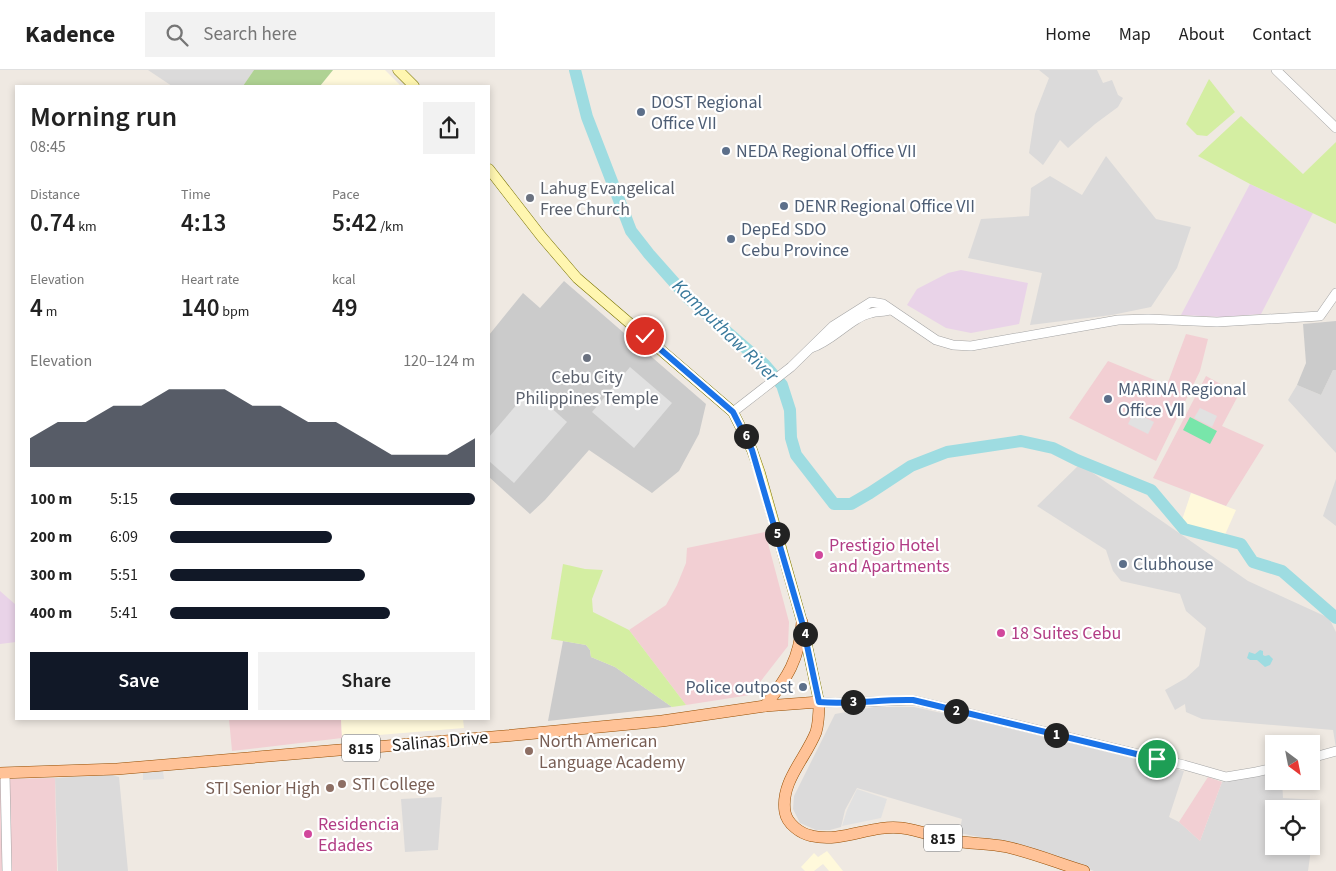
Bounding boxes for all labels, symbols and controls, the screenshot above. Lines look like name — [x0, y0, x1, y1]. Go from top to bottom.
search box — [145, 12, 495, 57]
text: Kadence — [25, 17, 115, 52]
icon: search — [163, 21, 191, 49]
text: Search here — [203, 21, 297, 48]
text: Home — [1045, 22, 1091, 47]
text: Map — [1119, 22, 1151, 47]
text: About — [1179, 22, 1224, 47]
text: Contact — [1252, 22, 1311, 47]
place label: DOST Regional Office VII — [651, 90, 762, 136]
text: Morning run — [30, 97, 177, 137]
button: share — [423, 102, 475, 154]
marker: DOST Regional Office VII — [635, 106, 647, 118]
text: 08:45 — [30, 136, 66, 158]
place label: NEDA Regional Office VII — [736, 139, 916, 164]
marker: NEDA Regional Office VII — [720, 145, 732, 157]
place label: Lahug Evangelical Free Church — [540, 176, 675, 222]
text: Distance — [30, 185, 80, 205]
text: Time — [181, 185, 211, 205]
text: Pace — [332, 185, 359, 205]
marker: Lahug Evangelical Free Church — [524, 192, 536, 204]
place label: DENR Regional Office VII — [794, 194, 975, 219]
marker: DENR Regional Office VII — [778, 200, 790, 212]
text: 0.74 — [30, 205, 75, 241]
text: 4:13 — [181, 205, 226, 241]
text: 5:42 — [332, 205, 377, 241]
text: km — [75, 217, 97, 237]
text: /km — [377, 217, 404, 237]
place label: DepEd SDO Cebu Province — [741, 217, 849, 263]
marker: DepEd SDO Cebu Province — [725, 233, 737, 245]
text: Elevation — [30, 270, 85, 290]
text: Heart rate — [181, 270, 239, 290]
text: kcal — [332, 270, 356, 290]
water label: Kamputhaw River — [666, 273, 785, 390]
text: 4 — [30, 290, 43, 326]
text: 140 — [181, 290, 219, 326]
text: 49 — [332, 290, 358, 326]
text: m — [43, 302, 57, 322]
text: bpm — [219, 302, 249, 322]
pin — [624, 315, 666, 357]
icon: check — [631, 322, 659, 350]
text: Elevation — [30, 350, 92, 372]
text: 120–124 m — [403, 350, 475, 372]
marker: Cebu City Philippines Temple — [581, 352, 593, 364]
place label: Cebu City Philippines Temple — [515, 365, 659, 411]
place label: MARINA Regional Office Ⅶ — [1118, 377, 1246, 423]
marker: MARINA Regional Office Ⅶ — [1102, 393, 1114, 405]
pin: 6 — [734, 424, 758, 448]
text: 6 — [743, 426, 750, 446]
text: 100 m — [30, 488, 72, 510]
text: 5:15 — [110, 488, 138, 510]
pin: 5 — [764, 522, 790, 546]
text: 5 — [774, 524, 781, 544]
text: 200 m — [30, 526, 72, 548]
text: 6:09 — [110, 526, 138, 548]
place label: Prestigio Hotel and Apartments — [829, 533, 950, 579]
marker: Prestigio Hotel and Apartments — [813, 549, 825, 561]
place label: Clubhouse — [1133, 552, 1213, 577]
marker: Clubhouse — [1117, 558, 1129, 570]
text: 300 m — [30, 564, 72, 586]
text: 5:51 — [110, 564, 138, 586]
text: 400 m — [30, 602, 72, 624]
text: 5:41 — [110, 602, 138, 624]
place label: 18 Suites Cebu — [1011, 621, 1121, 646]
pin: 4 — [792, 622, 818, 646]
text: 4 — [802, 624, 809, 644]
marker: 18 Suites Cebu — [995, 627, 1007, 639]
button: Save — [30, 652, 248, 710]
button: Share — [258, 652, 475, 710]
place label: Police outpost — [686, 675, 793, 700]
marker: Police outpost — [797, 681, 809, 693]
pin: 3 — [840, 690, 866, 714]
text: 3 — [850, 692, 857, 712]
pin: 2 — [944, 698, 968, 724]
text: 2 — [953, 701, 960, 721]
pin: 1 — [1044, 722, 1068, 748]
street label: Salinas Drive — [391, 725, 489, 758]
text: 1 — [1053, 725, 1060, 745]
place label: North American Language Academy — [539, 729, 686, 775]
road number: 815 — [342, 734, 380, 761]
north arrow — [1265, 735, 1320, 790]
map controls — [1265, 735, 1320, 855]
pin — [1136, 738, 1178, 780]
marker: North American Language Academy — [523, 745, 535, 757]
icon: arrive — [1143, 745, 1171, 773]
place label: STI College — [352, 772, 435, 797]
place label: STI Senior High — [205, 776, 320, 801]
marker: STI College — [336, 778, 348, 790]
marker: STI Senior High — [324, 782, 336, 794]
button: locate — [1265, 800, 1320, 855]
place label: Residencia Edades — [318, 812, 399, 858]
road number: 815 — [924, 824, 962, 851]
marker: Residencia Edades — [302, 828, 314, 840]

